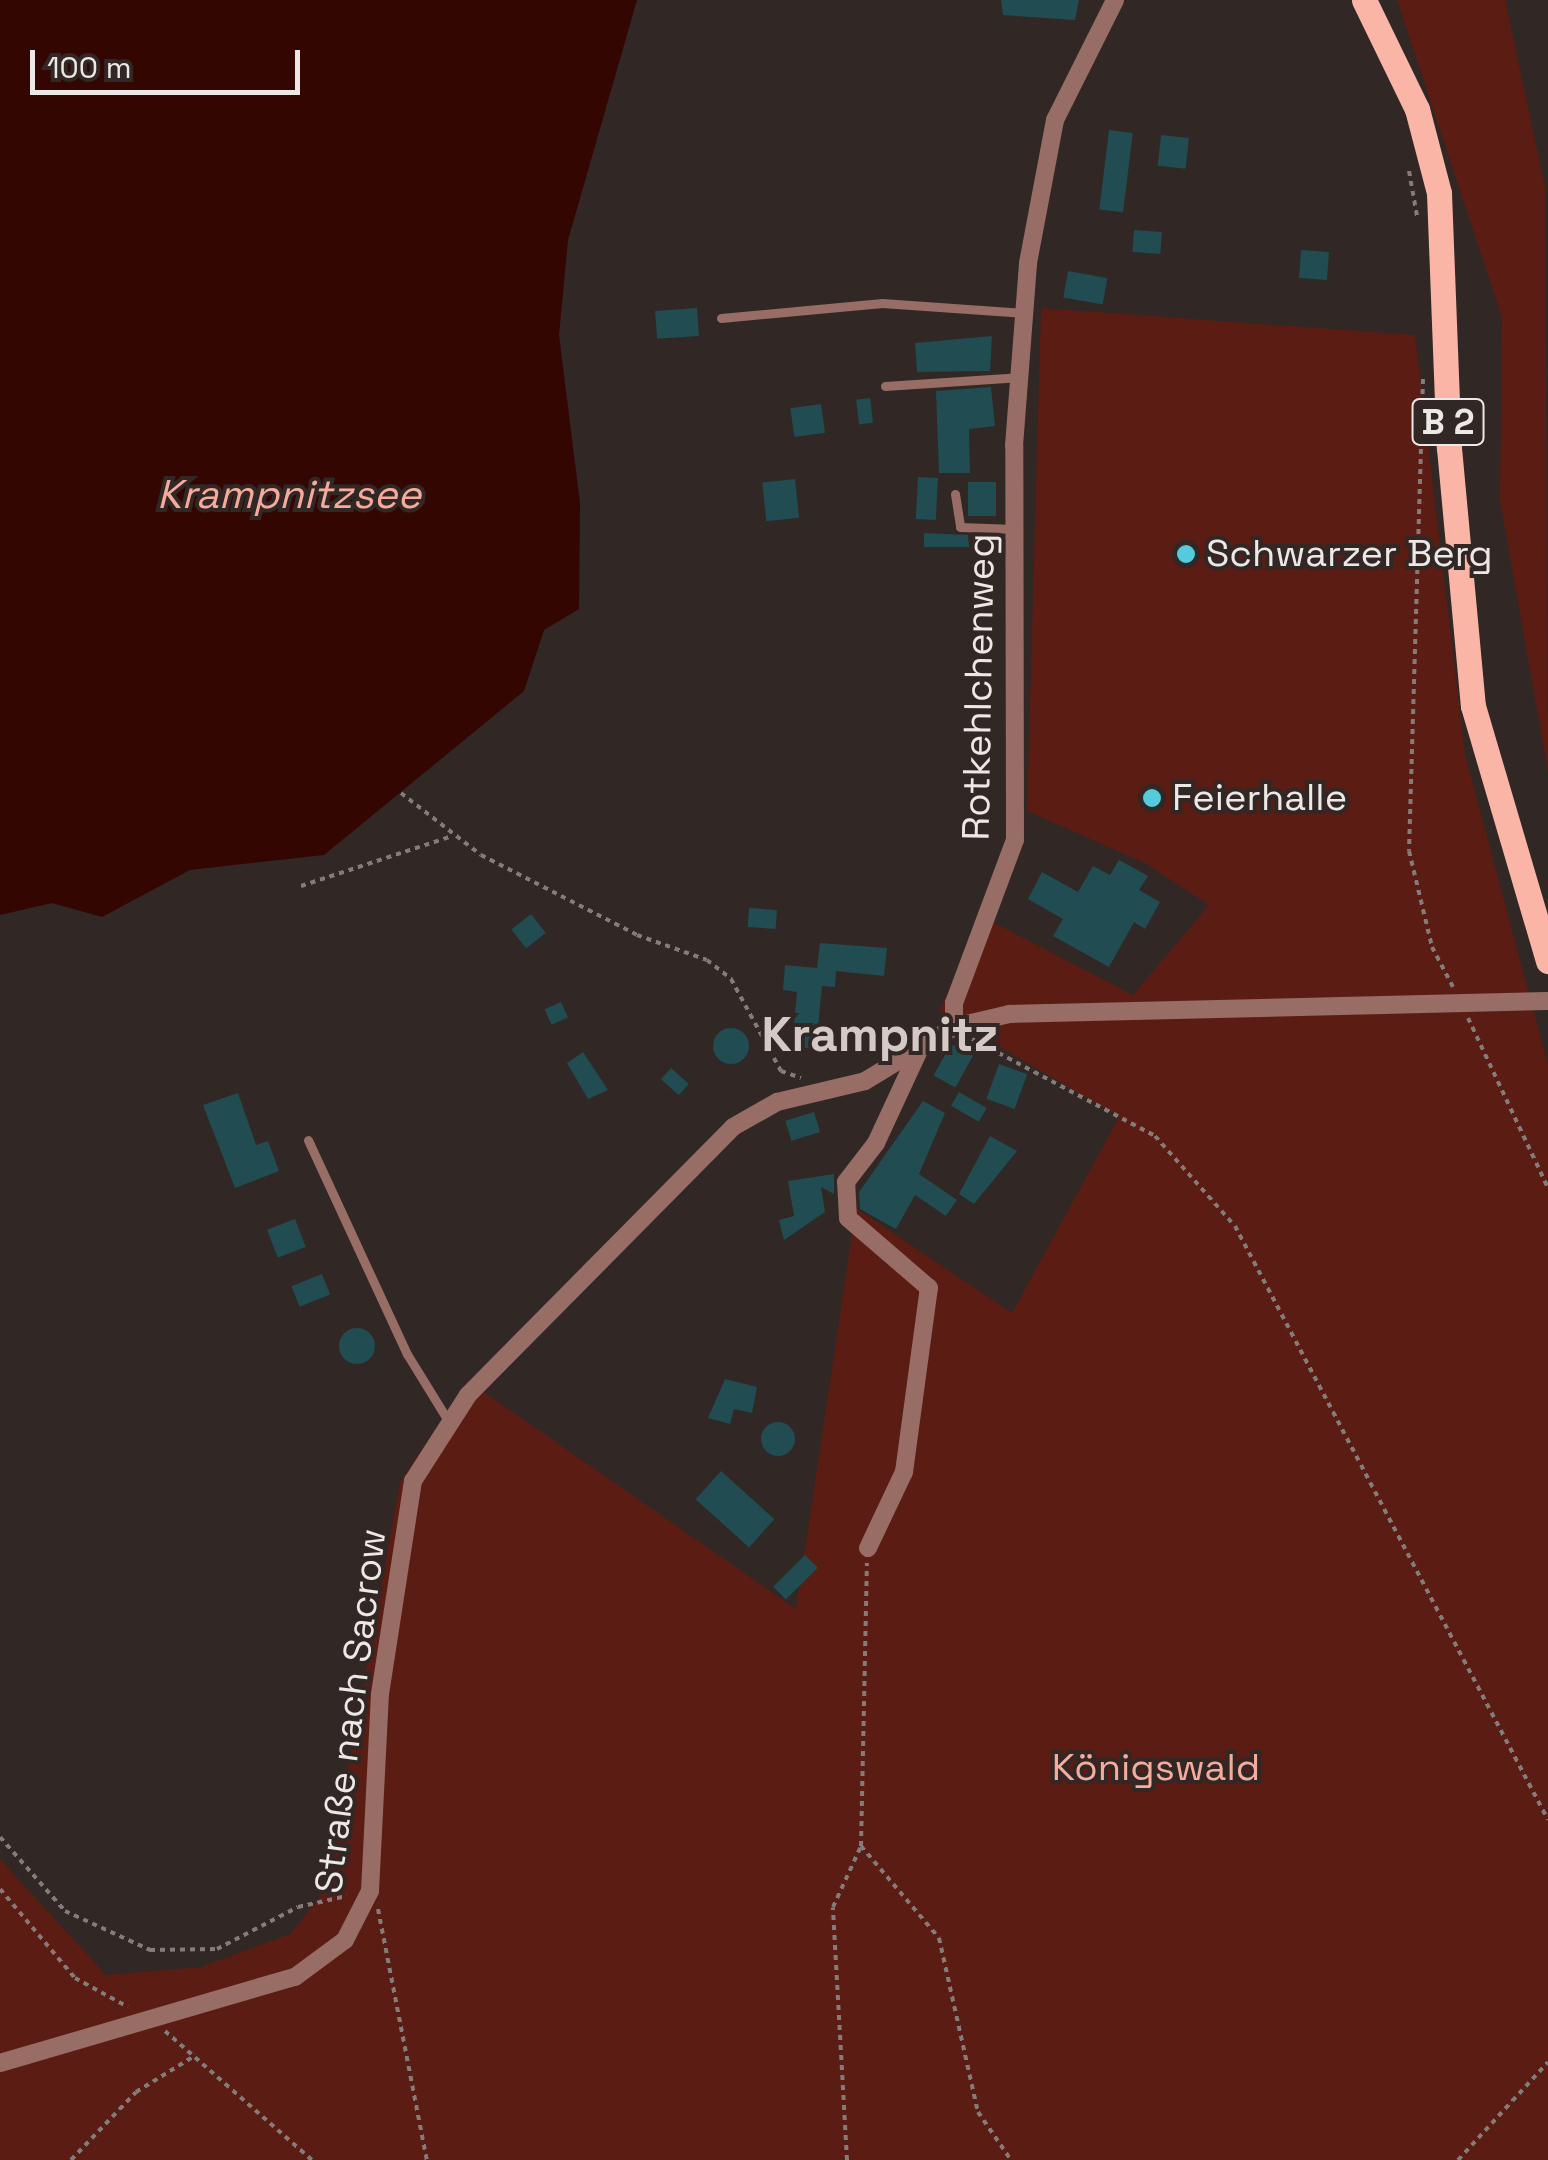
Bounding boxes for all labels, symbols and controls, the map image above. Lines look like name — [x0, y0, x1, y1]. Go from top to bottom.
scale bar — [35, 30, 305, 92]
text: 100 m — [47, 48, 132, 87]
road number: B 2 — [1410, 392, 1486, 452]
water label: Krampnitzsee — [157, 471, 421, 519]
place label: Schwarzer Berg — [1206, 531, 1493, 577]
street label: Rotkehlchenweg — [954, 533, 1004, 841]
marker: Schwarzer Berg — [1175, 543, 1197, 565]
place label: Feierhalle — [1172, 775, 1347, 821]
marker: Feierhalle — [1141, 787, 1163, 809]
district label: Krampnitz — [762, 1006, 998, 1064]
street label: Straße nach Sacrow — [306, 1526, 396, 1896]
park label: Königswald — [1052, 1745, 1260, 1791]

